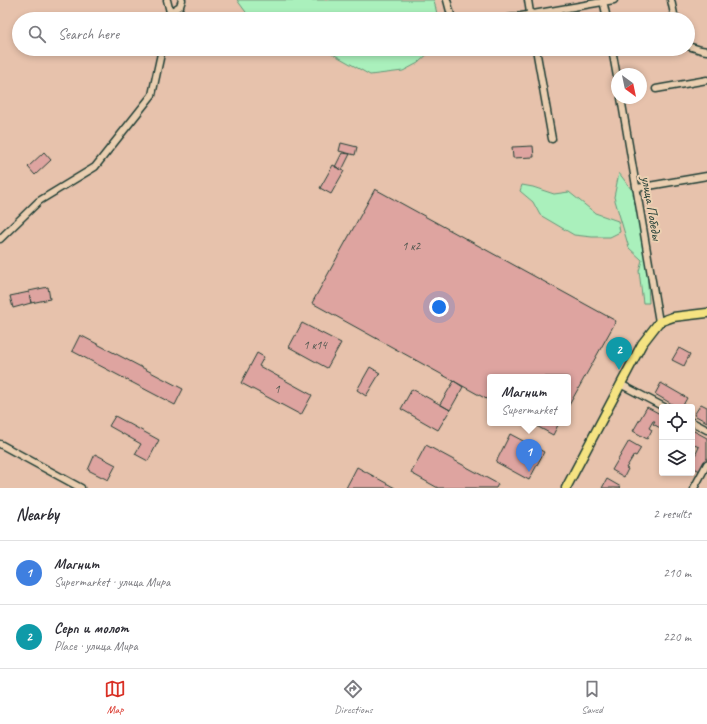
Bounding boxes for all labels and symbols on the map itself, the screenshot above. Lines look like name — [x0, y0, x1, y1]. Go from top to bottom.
north arrow — [611, 68, 647, 104]
street label: улица Победы — [637, 174, 666, 243]
house number: 1 к2 — [402, 238, 422, 254]
your location — [429, 297, 449, 317]
house number: 1 к14 — [303, 337, 328, 353]
pin: 2 — [606, 337, 632, 370]
house number: 1 — [274, 381, 280, 397]
pin: 1 — [516, 439, 542, 472]

